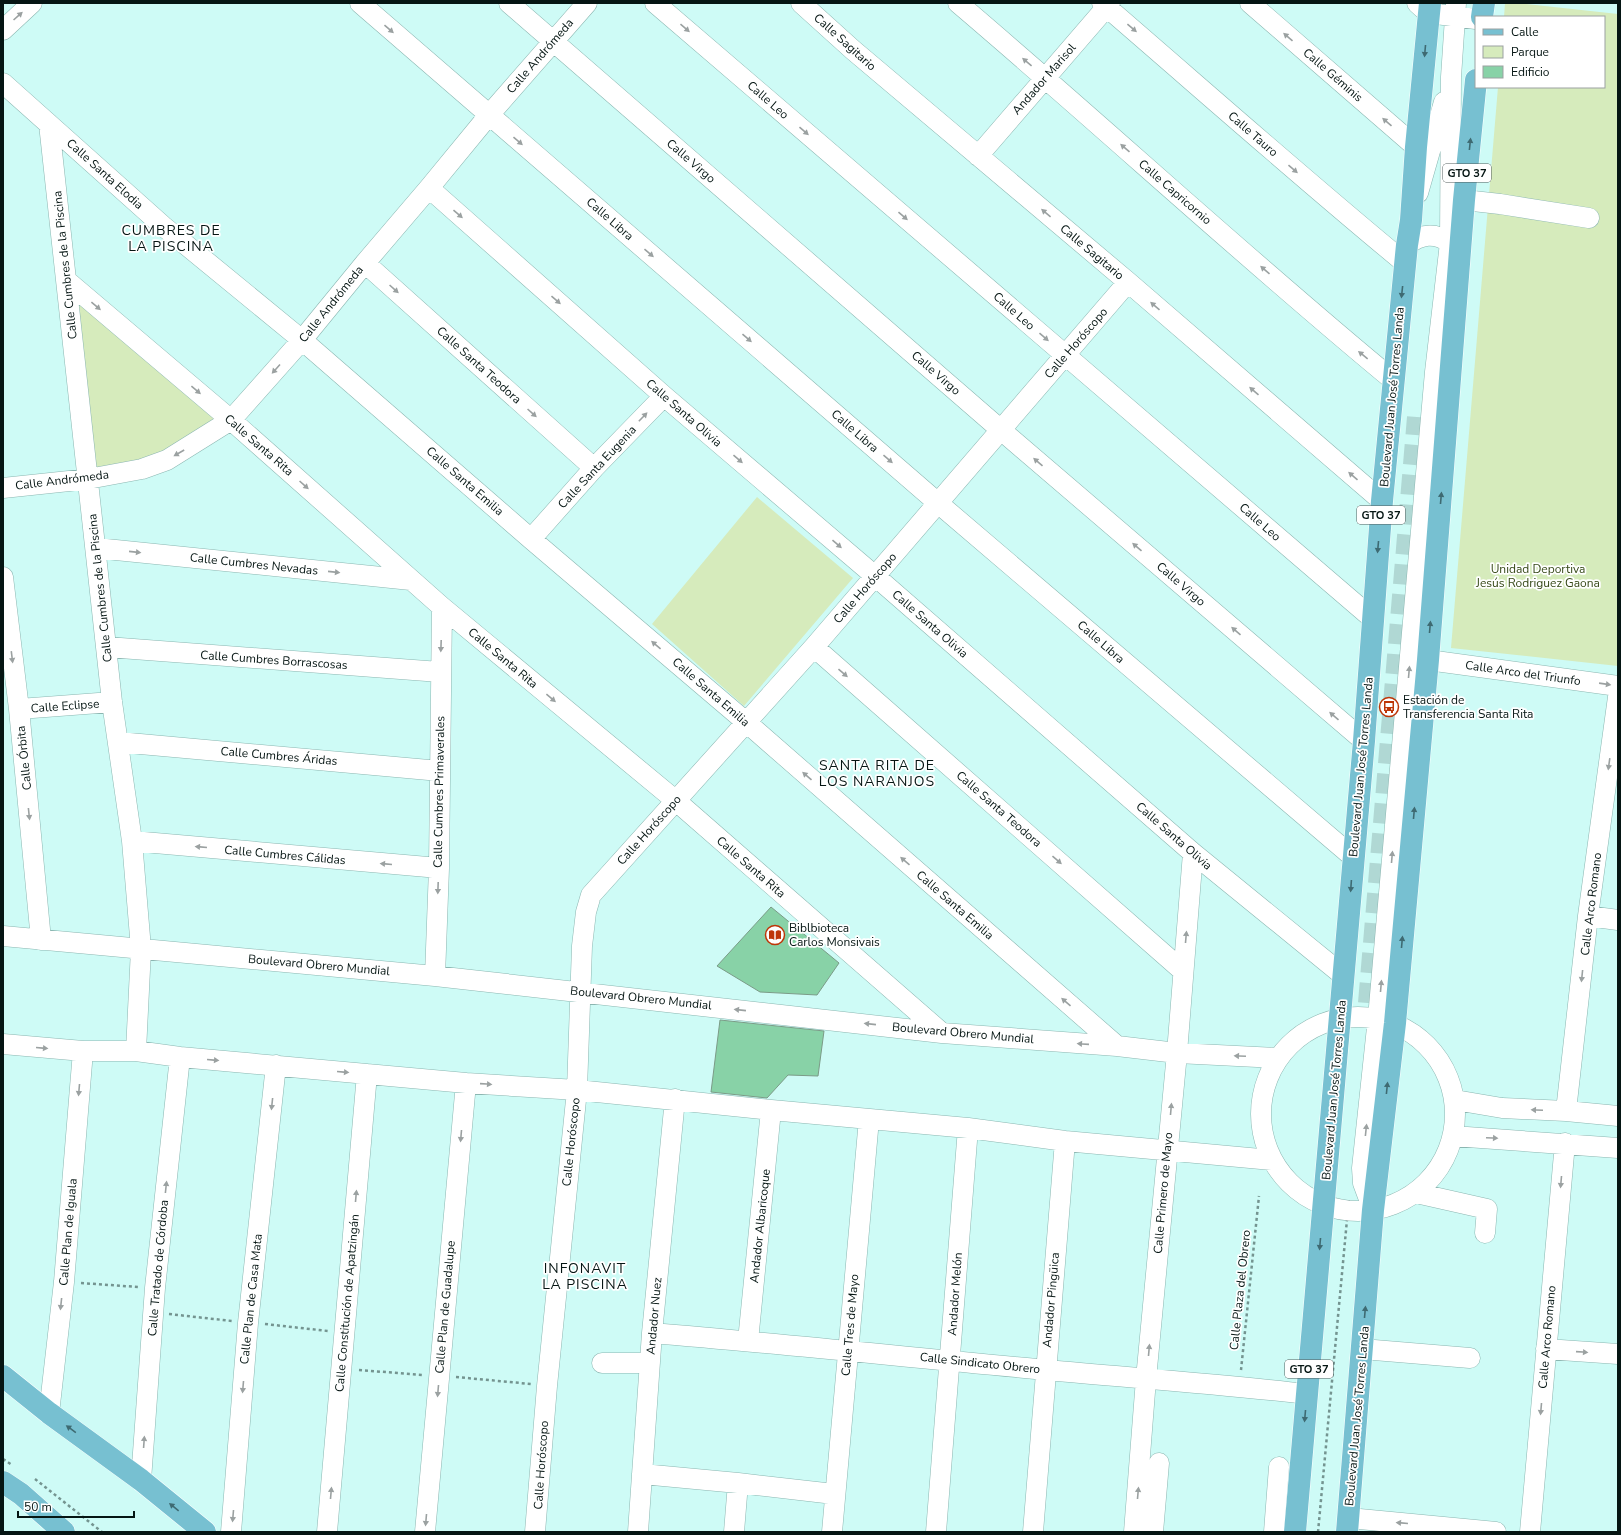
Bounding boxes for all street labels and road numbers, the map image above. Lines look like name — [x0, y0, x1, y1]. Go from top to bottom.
street label: Calle Sagitario — [810, 10, 880, 74]
street label: Calle Andrómeda — [503, 15, 577, 97]
street label: Andador Marisol — [1009, 40, 1080, 118]
street label: Calle Géminis — [1300, 45, 1366, 106]
street label: Calle Leo — [744, 77, 792, 123]
street label: Calle Tauro — [1225, 108, 1282, 160]
street label: Calle Santa Elodia — [63, 135, 147, 213]
street label: Calle Virgo — [663, 135, 719, 187]
street label: Calle Capricornio — [1135, 156, 1215, 228]
road number: GTO 37 — [1443, 164, 1491, 182]
street label: Calle Cumbres de la Piscina — [49, 190, 81, 340]
street label: Calle Libra — [583, 194, 637, 244]
street label: Calle Sagitario — [1057, 221, 1128, 284]
street label: Calle Andrómeda — [295, 262, 367, 346]
street label: Calle Leo — [990, 288, 1038, 334]
street label: Calle Horóscopo — [1041, 304, 1111, 382]
street label: Boulevard Juan José Torres Landa — [1376, 306, 1408, 488]
street label: Calle Santa Teodora — [433, 323, 525, 407]
street label: Calle Virgo — [908, 347, 964, 399]
street label: Calle Santa Olivia — [643, 376, 725, 450]
street label: Calle Libra — [828, 406, 882, 456]
street label: Calle Santa Rita — [221, 411, 297, 479]
street label: Calle Santa Eugenia — [554, 422, 640, 512]
street label: Calle Santa Emilia — [423, 443, 507, 519]
street label: Calle Andrómeda — [14, 466, 110, 494]
street label: Calle Leo — [1236, 499, 1284, 545]
road number: GTO 37 — [1357, 506, 1405, 524]
street label: Calle Cumbres de la Piscina — [84, 513, 116, 663]
street label: Calle Cumbres Nevadas — [189, 549, 319, 579]
street label: Calle Horóscopo — [830, 549, 900, 627]
street label: Calle Virgo — [1153, 558, 1209, 610]
street label: Calle Santa Olivia — [889, 587, 971, 661]
street label: Calle Libra — [1074, 617, 1128, 667]
street label: Calle Santa Rita — [465, 624, 541, 692]
street label: Calle Cumbres Borrascosas — [200, 647, 348, 673]
street label: Calle Santa Emilia — [669, 654, 753, 730]
street label: Calle Arco del Triunfo — [1464, 657, 1582, 689]
street label: Boulevard Juan José Torres Landa — [1345, 676, 1377, 858]
street label: Calle Eclipse — [30, 696, 100, 716]
street label: Calle Cumbres Primaverales — [430, 716, 448, 868]
street label: Calle Órbita — [13, 725, 35, 791]
street label: Calle Cumbres Áridas — [220, 743, 338, 769]
street label: Calle Santa Teodora — [953, 767, 1045, 851]
street label: Calle Horóscopo — [613, 791, 685, 868]
street label: Calle Santa Olivia — [1133, 799, 1215, 873]
street label: Calle Santa Rita — [713, 833, 789, 901]
street label: Calle Cumbres Cálidas — [224, 842, 347, 868]
street label: Calle Arco Romano — [1577, 851, 1605, 956]
street label: Calle Santa Emilia — [913, 867, 997, 943]
street label: Boulevard Obrero Mundial — [247, 951, 391, 979]
street label: Boulevard Obrero Mundial — [569, 983, 713, 1013]
street label: Boulevard Juan José Torres Landa — [1318, 999, 1350, 1181]
street label: Boulevard Obrero Mundial — [891, 1019, 1035, 1047]
street label: Calle Horóscopo — [558, 1097, 584, 1187]
street label: Calle Primero de Mayo — [1150, 1131, 1176, 1254]
street label: Andador Albaricoque — [746, 1168, 774, 1284]
street label: Calle Plan de Iguala — [55, 1178, 81, 1286]
street label: Calle Tratado de Córdoba — [144, 1199, 172, 1337]
street label: Calle Constitución de Apatzingán — [331, 1213, 363, 1393]
street label: Calle Plaza del Obrero — [1226, 1229, 1254, 1351]
street label: Calle Plan de Casa Mata — [236, 1233, 266, 1365]
street label: Calle Plan de Guadalupe — [431, 1240, 459, 1374]
street label: Andador Melón — [944, 1252, 966, 1336]
street label: Andador Pingüica — [1039, 1252, 1063, 1348]
street label: Calle Tres de Mayo — [838, 1273, 862, 1377]
street label: Andador Nuez — [643, 1276, 665, 1355]
street label: Calle Arco Romano — [1535, 1284, 1560, 1389]
street label: Boulevard Juan José Torres Landa — [1341, 1325, 1373, 1507]
street label: Calle Sindicato Obrero — [919, 1349, 1041, 1377]
road number: GTO 37 — [1285, 1360, 1333, 1378]
street label: Calle Horóscopo — [530, 1420, 552, 1510]

